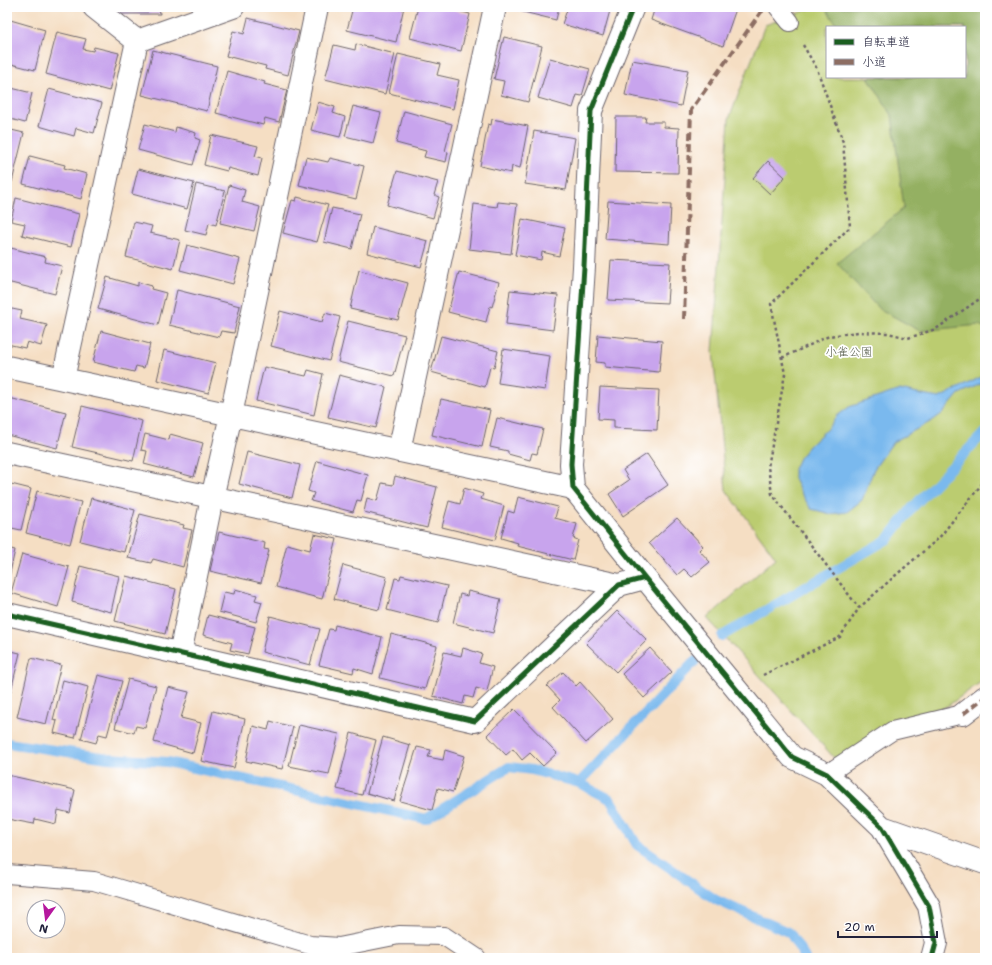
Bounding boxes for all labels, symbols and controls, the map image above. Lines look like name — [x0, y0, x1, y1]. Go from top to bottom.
legend — [826, 26, 966, 78]
text: 自転車道 — [862, 34, 910, 50]
text: 小道 — [862, 54, 886, 70]
park label: 小雀公園 — [825, 344, 873, 360]
north arrow — [26, 899, 66, 939]
scale bar — [838, 913, 937, 939]
text: 20 m — [844, 919, 875, 935]
text: N — [37, 920, 50, 937]

